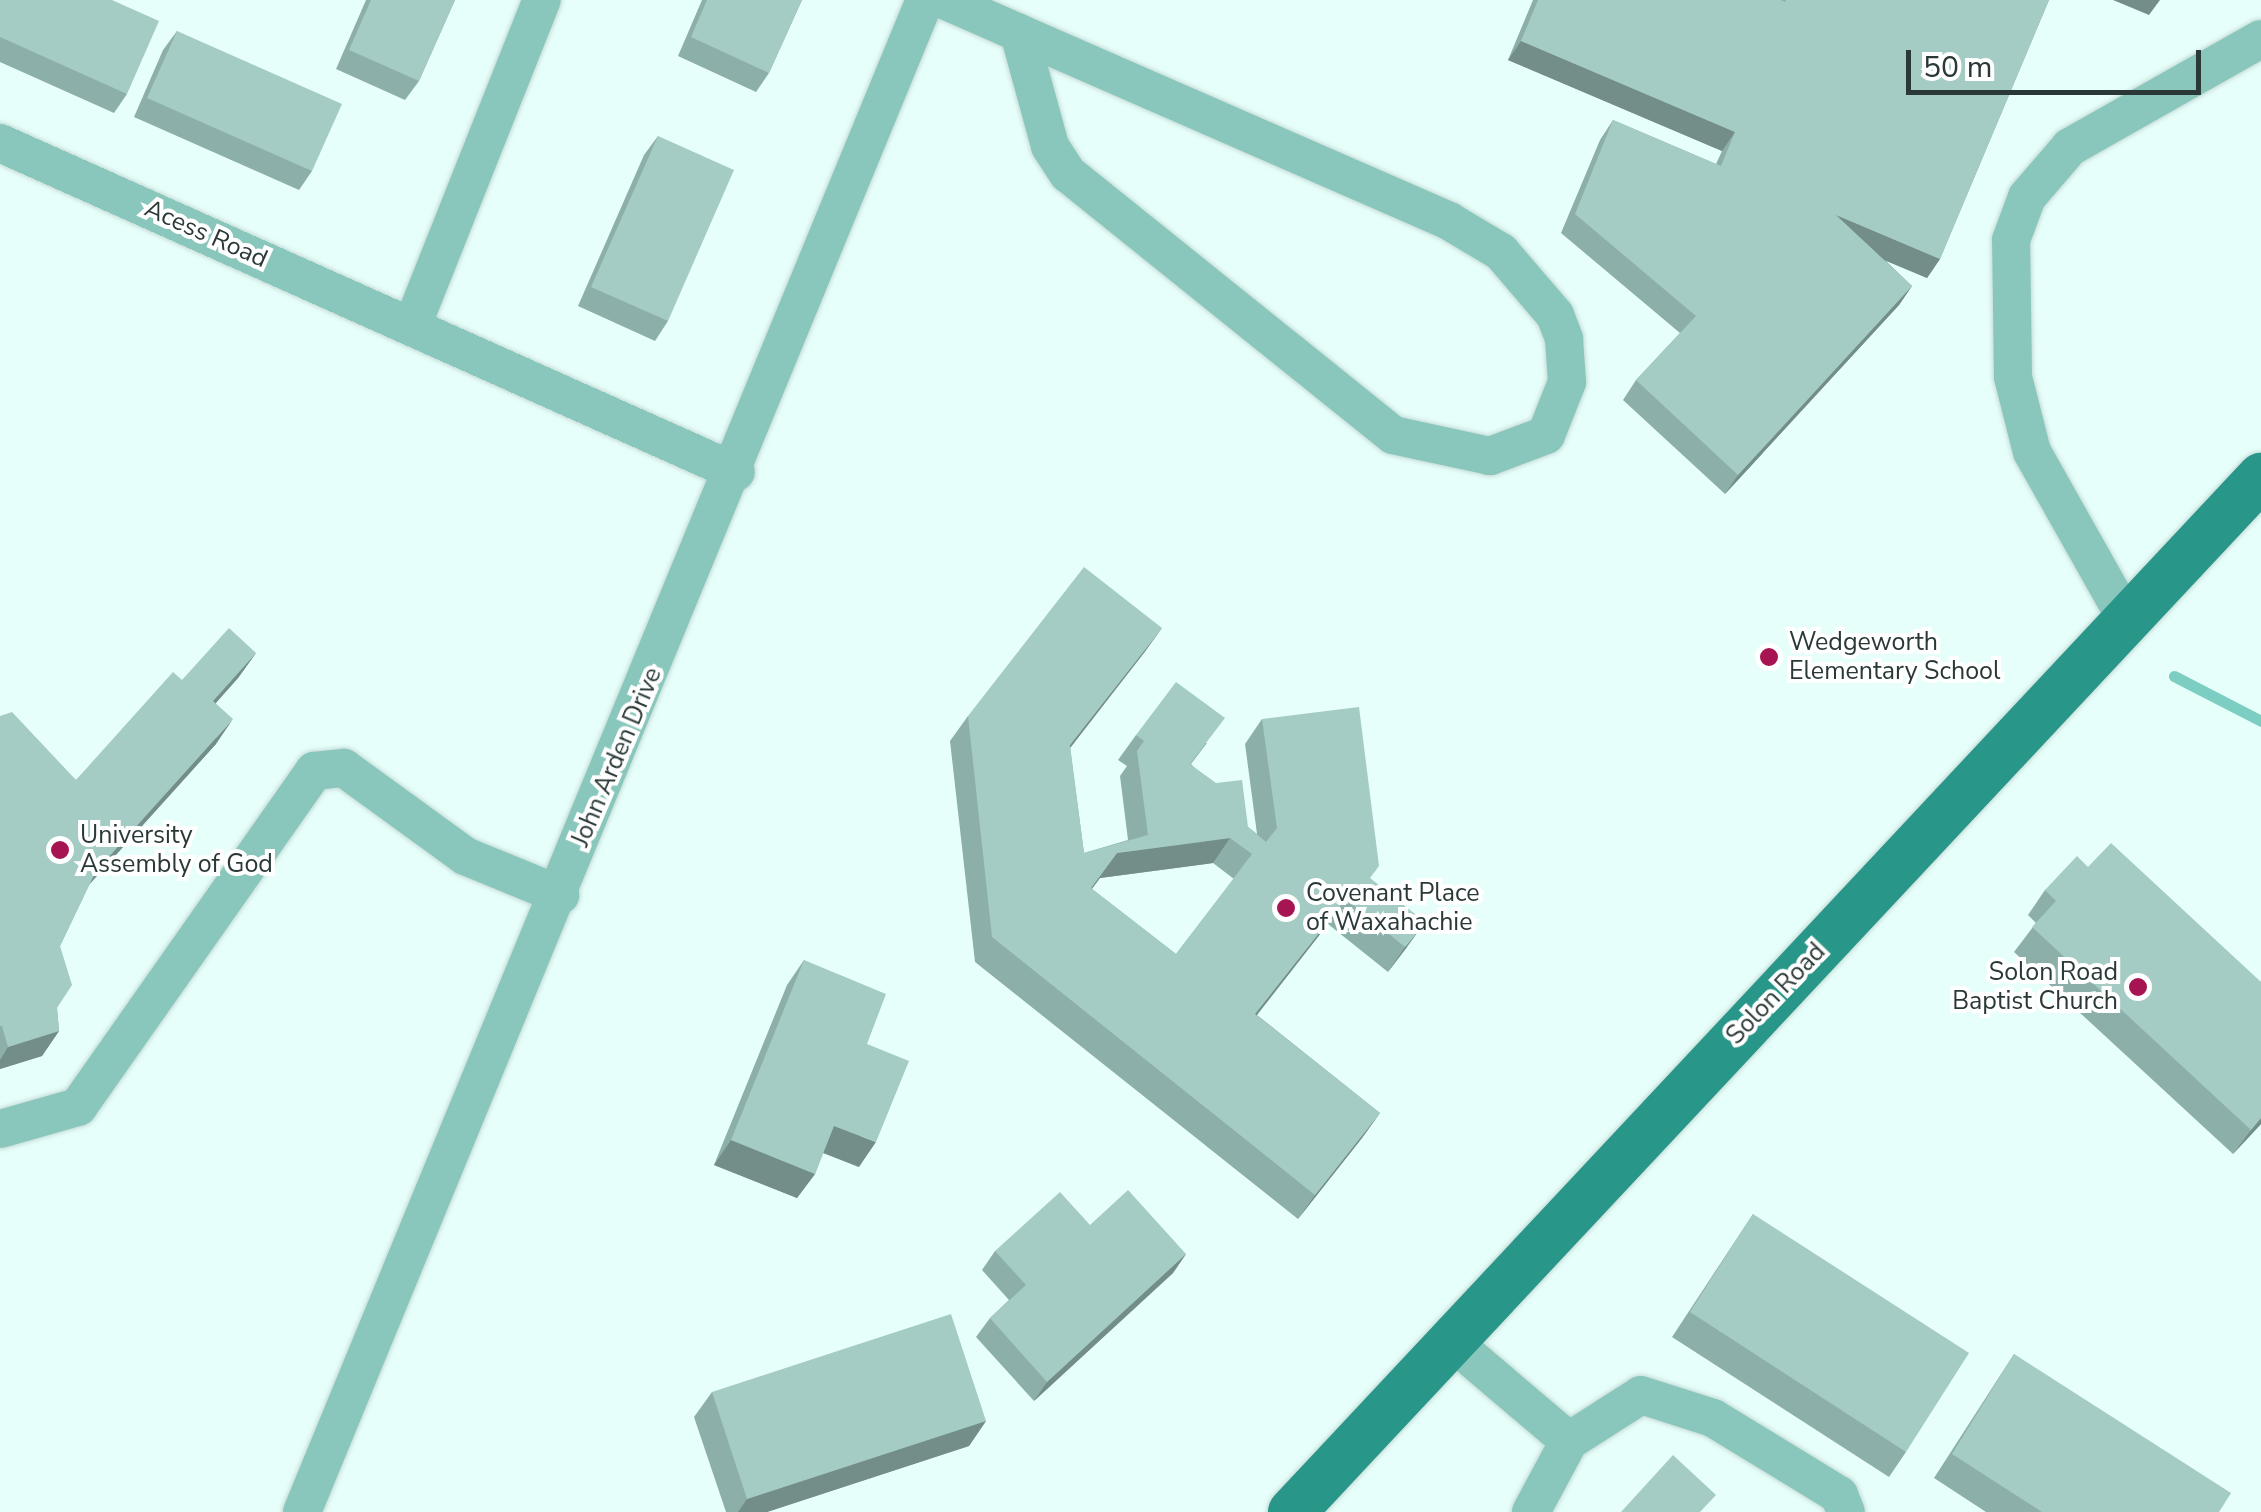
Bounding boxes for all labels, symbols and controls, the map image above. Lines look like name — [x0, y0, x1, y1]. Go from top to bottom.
scale bar — [1911, 30, 2206, 92]
text: 50 m — [1923, 47, 1992, 88]
street label: Acess Road — [140, 194, 272, 274]
place label: Wedgeworth Elementary School — [1789, 628, 2000, 687]
marker: Wedgeworth Elementary School — [1758, 646, 1780, 668]
street label: John Arden Drive — [566, 663, 668, 851]
place label: University Assembly of God — [80, 821, 273, 880]
marker: University Assembly of God — [49, 839, 71, 861]
place label: Covenant Place of Waxahachie — [1306, 879, 1480, 938]
marker: Covenant Place of Waxahachie — [1275, 897, 1297, 919]
street label: Solon Road — [1720, 937, 1832, 1051]
place label: Solon Road Baptist Church — [1952, 958, 2118, 1017]
marker: Solon Road Baptist Church — [2127, 976, 2149, 998]

